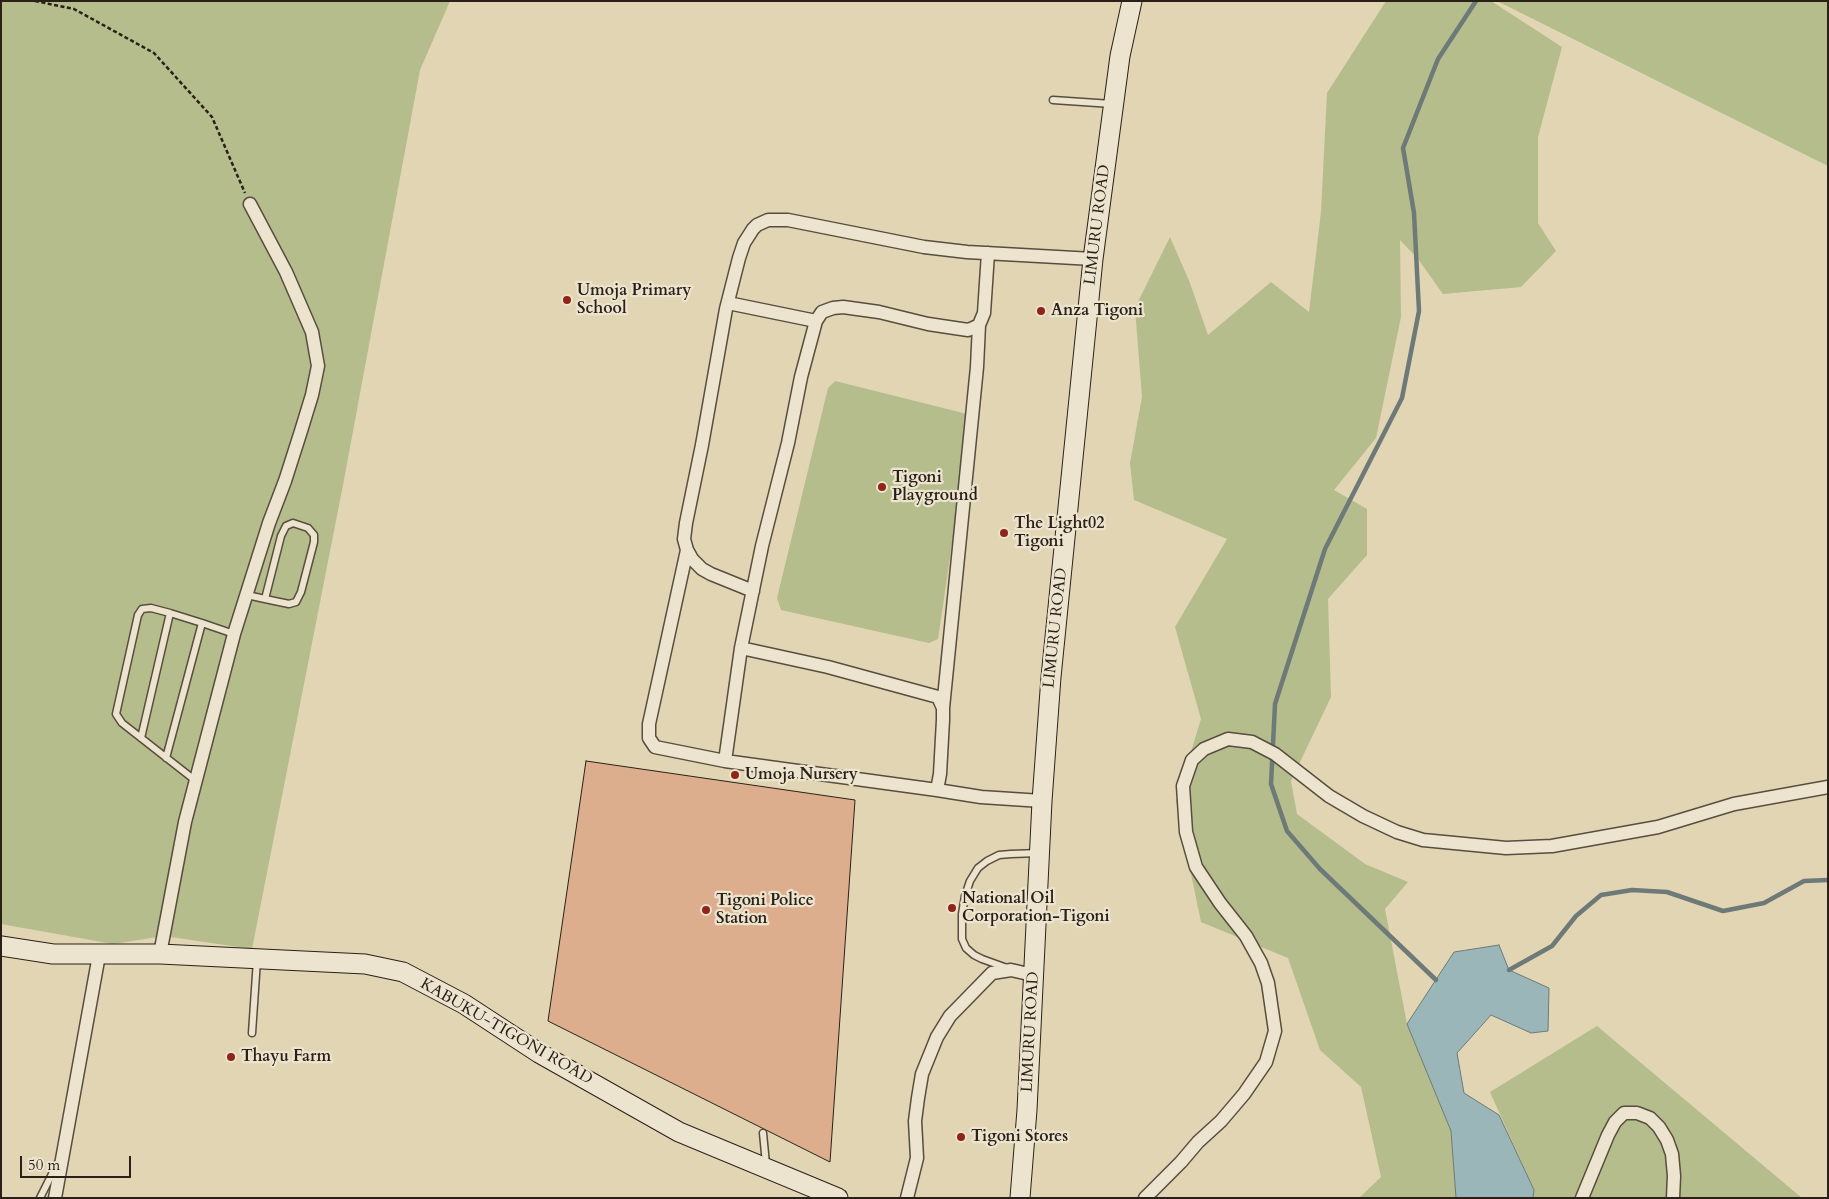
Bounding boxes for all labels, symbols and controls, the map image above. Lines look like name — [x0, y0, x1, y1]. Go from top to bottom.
street label: LIMURU ROAD — [1081, 164, 1115, 286]
place label: Umoja Primary School — [577, 281, 691, 319]
marker: Umoja Primary School — [561, 294, 573, 306]
place label: Anza Tigoni — [1051, 301, 1143, 321]
marker: Anza Tigoni — [1035, 305, 1047, 317]
place label: Tigoni Playground — [892, 468, 978, 506]
marker: Tigoni Playground — [876, 481, 888, 493]
place label: The Light02 Tigoni — [1014, 514, 1104, 552]
marker: The Light02 Tigoni — [998, 527, 1010, 539]
street label: LIMURU ROAD — [1040, 567, 1072, 689]
place label: Umoja Nursery — [745, 765, 858, 785]
marker: Umoja Nursery — [729, 769, 741, 781]
place label: National Oil Corporation-Tigoni — [962, 889, 1110, 927]
place label: Tigoni Police Station — [716, 891, 814, 929]
marker: National Oil Corporation-Tigoni — [946, 902, 958, 914]
marker: Tigoni Police Station — [700, 904, 712, 916]
street label: LIMURU ROAD — [1018, 971, 1044, 1093]
street label: KABUKU-TIGONI ROAD — [416, 975, 596, 1089]
place label: Thayu Farm — [241, 1047, 331, 1067]
marker: Thayu Farm — [225, 1051, 237, 1063]
place label: Tigoni Stores — [971, 1127, 1068, 1147]
marker: Tigoni Stores — [955, 1131, 967, 1143]
scale bar — [22, 1146, 134, 1178]
text: 50 m — [28, 1155, 60, 1175]

